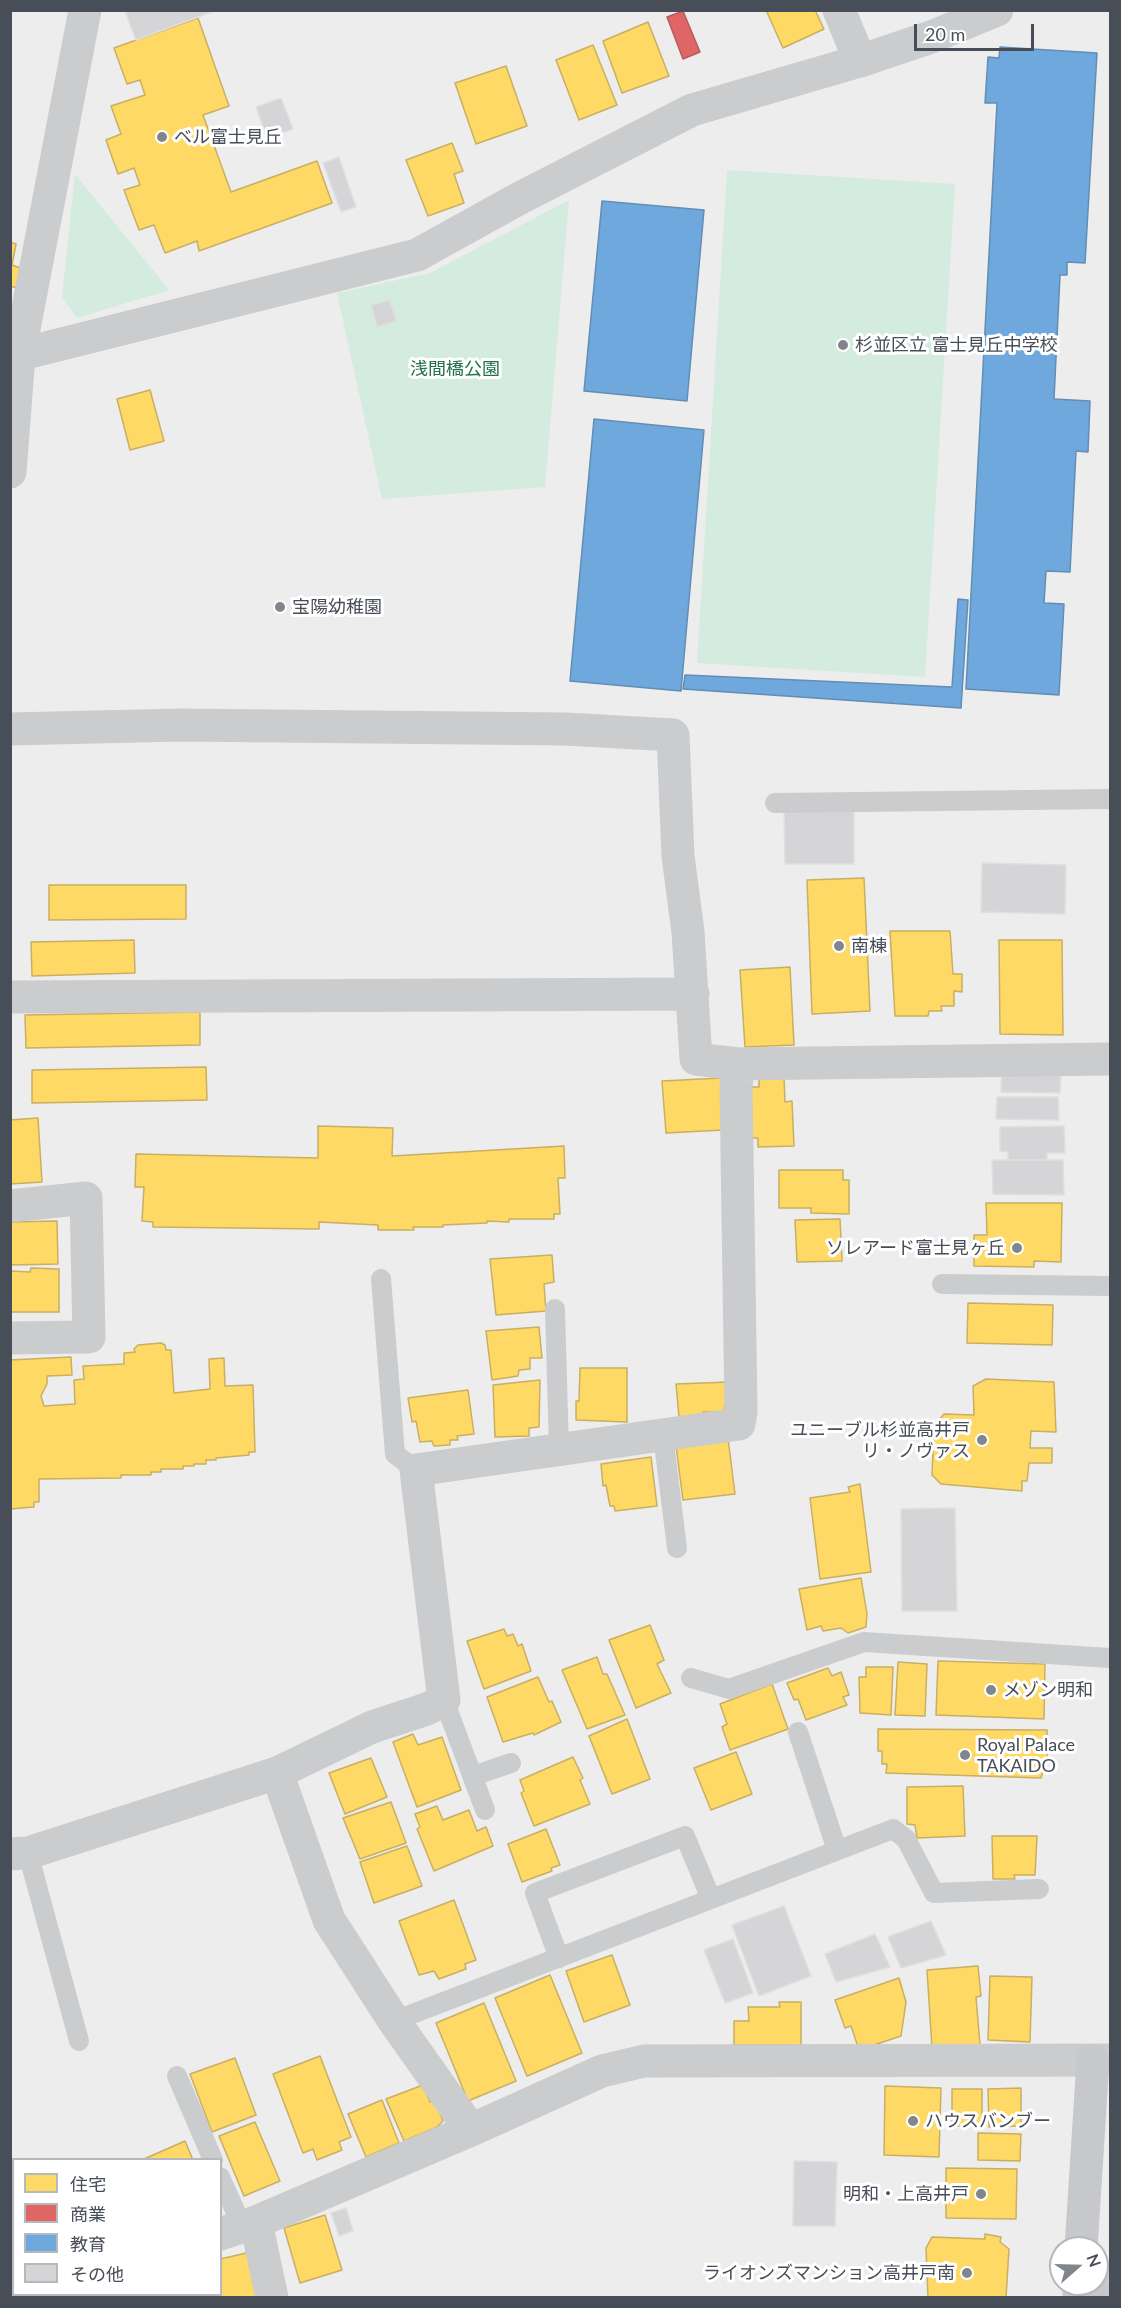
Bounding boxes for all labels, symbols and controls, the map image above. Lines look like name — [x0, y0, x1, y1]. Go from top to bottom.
scale bar — [917, 12, 1037, 50]
text: 20 m — [925, 23, 965, 45]
place label: ベル富士見丘 — [174, 126, 282, 148]
marker: ベル富士見丘 — [155, 130, 169, 144]
place label: 杉並区立 富士見丘中学校 — [855, 334, 1058, 356]
marker: 杉並区立 富士見丘中学校 — [836, 338, 850, 352]
park label: 浅間橋公園 — [410, 358, 500, 380]
place label: 宝陽幼稚園 — [292, 596, 382, 618]
marker: 宝陽幼稚園 — [273, 600, 287, 614]
place label: 南棟 — [851, 935, 887, 957]
marker: 南棟 — [832, 939, 846, 953]
place label: ソレアード富士見ヶ丘 — [826, 1237, 1005, 1259]
marker: ソレアード富士見ヶ丘 — [1010, 1241, 1024, 1255]
place label: ユニーブル杉並高井戸 リ・ノヴァス — [790, 1419, 970, 1462]
marker: ユニーブル杉並高井戸 リ・ノヴァス — [975, 1433, 989, 1447]
place label: メゾン明和 — [1003, 1679, 1093, 1701]
marker: メゾン明和 — [984, 1683, 998, 1697]
place label: Royal Palace TAKAIDO — [977, 1734, 1075, 1776]
marker: Royal Palace TAKAIDO — [958, 1748, 972, 1762]
place label: ハウスバンブー — [925, 2110, 1051, 2132]
marker: ハウスバンブー — [906, 2114, 920, 2128]
legend — [12, 2158, 222, 2296]
text: 住宅 — [70, 2173, 106, 2195]
place label: 明和・上高井戸 — [843, 2183, 969, 2205]
marker: 明和・上高井戸 — [974, 2187, 988, 2201]
text: 商業 — [70, 2203, 106, 2225]
text: 教育 — [70, 2233, 106, 2255]
north arrow — [1049, 2236, 1109, 2296]
text: N — [1083, 2251, 1106, 2269]
place label: ライオンズマンション高井戸南 — [703, 2262, 955, 2284]
text: その他 — [70, 2263, 124, 2285]
marker: ライオンズマンション高井戸南 — [960, 2266, 974, 2280]

